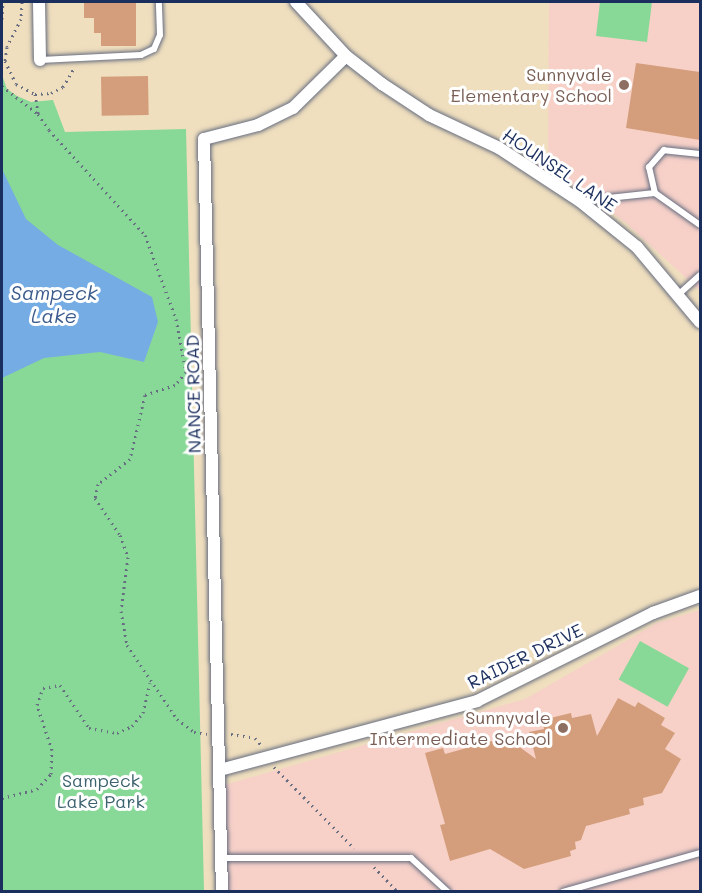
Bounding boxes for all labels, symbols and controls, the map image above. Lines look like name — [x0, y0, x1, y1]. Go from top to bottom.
place label: Sunnyvale Elementary School — [451, 64, 612, 106]
marker: Sunnyvale Elementary School — [617, 78, 631, 92]
street label: HOUNSEL LANE — [499, 124, 621, 216]
water label: Sampeck Lake — [11, 280, 97, 327]
street label: NANCE ROAD — [181, 335, 205, 453]
street label: RAIDER DRIVE — [464, 619, 586, 693]
place label: Sunnyvale Intermediate School — [370, 707, 551, 750]
marker: Sunnyvale Intermediate School — [556, 721, 570, 735]
park label: Sampeck Lake Park — [57, 770, 145, 812]

